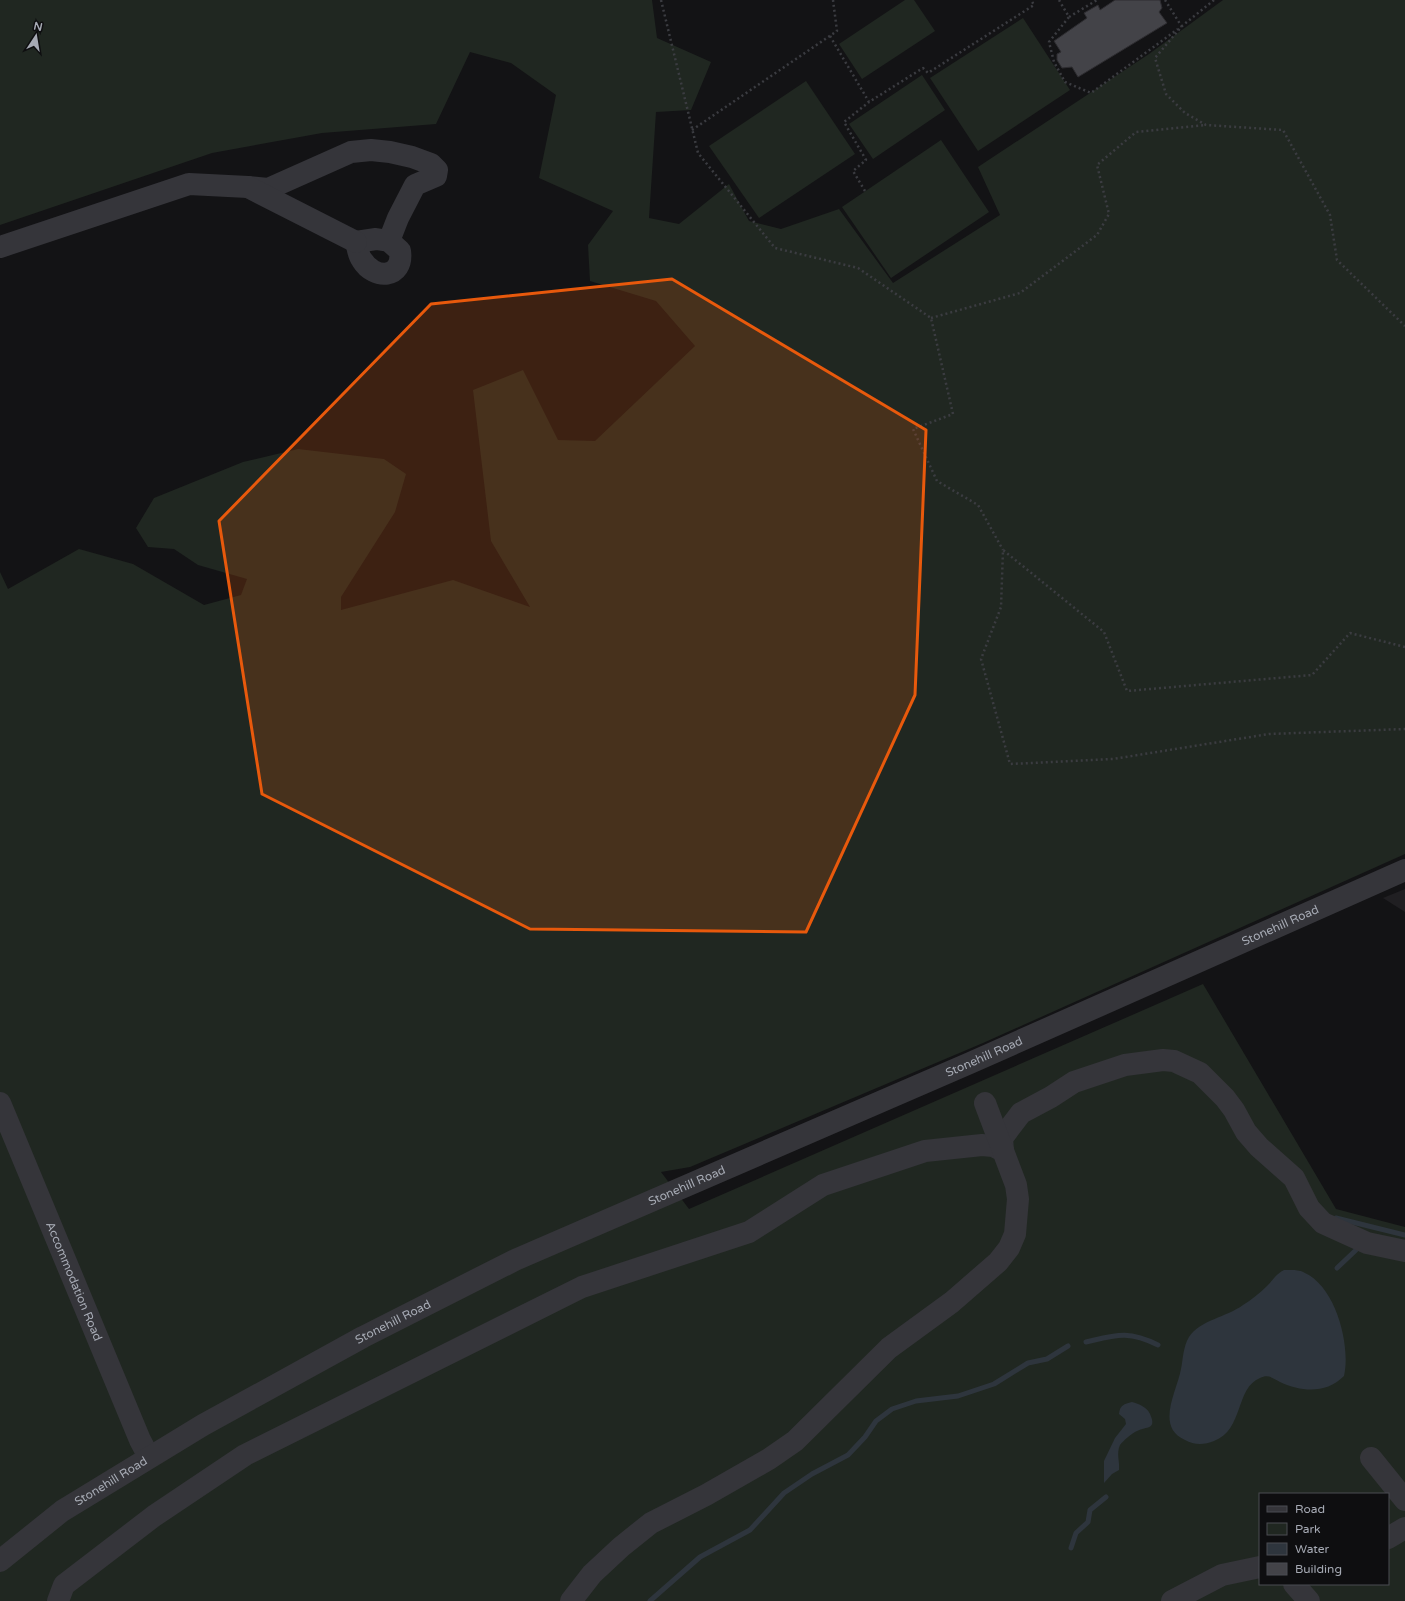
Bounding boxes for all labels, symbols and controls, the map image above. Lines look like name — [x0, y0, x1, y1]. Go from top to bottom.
north arrow — [16, 16, 56, 56]
text: N — [32, 19, 44, 34]
street label: Stonehill Road — [1240, 902, 1321, 949]
street label: Stonehill Road — [943, 1034, 1025, 1080]
street label: Stonehill Road — [646, 1163, 728, 1208]
street label: Accommodation Road — [43, 1220, 105, 1343]
street label: Stonehill Road — [353, 1297, 433, 1347]
street label: Stonehill Road — [72, 1454, 150, 1509]
legend — [1259, 1493, 1389, 1585]
text: Road — [1295, 1502, 1325, 1516]
text: Park — [1295, 1522, 1321, 1536]
text: Water — [1295, 1542, 1330, 1556]
text: Building — [1295, 1562, 1342, 1576]

